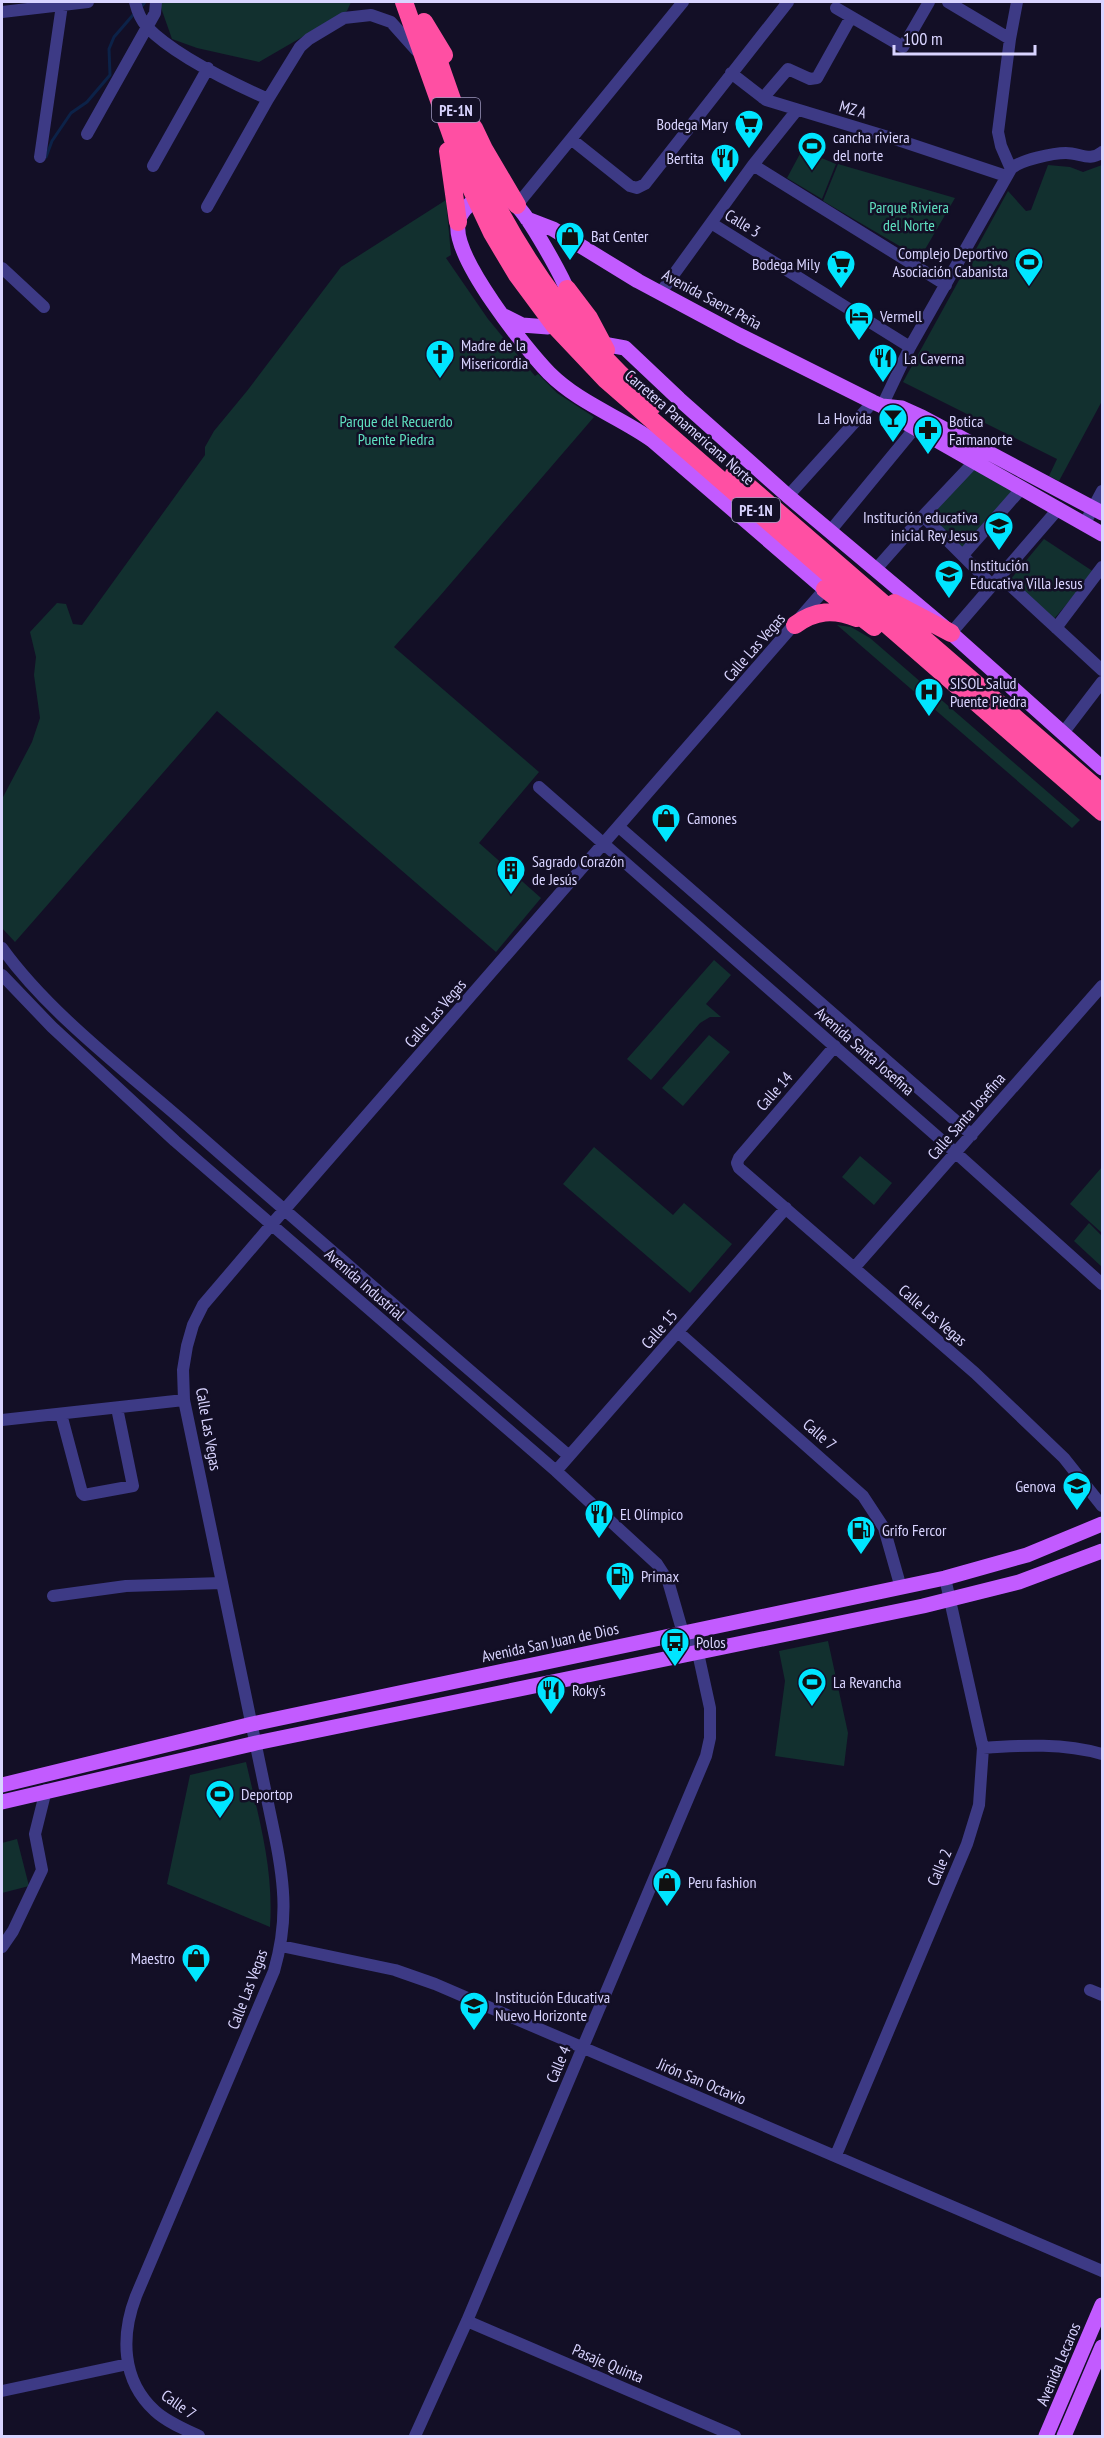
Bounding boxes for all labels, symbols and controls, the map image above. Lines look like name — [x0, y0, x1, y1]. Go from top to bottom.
scale bar — [894, 18, 1035, 56]
text: 100 m — [903, 27, 943, 50]
street label: MZ A — [837, 96, 869, 122]
road number: PE-1N — [432, 98, 480, 122]
supermarket icon: Bodega Mary — [733, 108, 765, 150]
place label: Bodega Mary — [656, 114, 728, 134]
place label: cancha riviera del norte — [833, 127, 910, 165]
sports icon: cancha riviera del norte — [796, 130, 828, 172]
restaurant icon: Bertita — [709, 142, 741, 184]
place label: Bertita — [666, 148, 704, 168]
park label: Parque Riviera del Norte — [869, 197, 949, 235]
street label: Calle 3 — [721, 205, 765, 241]
shop icon: Bat Center — [554, 220, 586, 262]
place label: Bat Center — [591, 226, 649, 246]
place label: Complejo Deportivo Asociación Cabanista — [892, 243, 1008, 281]
sports icon: Complejo Deportivo Asociación Cabanista — [1013, 246, 1045, 288]
supermarket icon: Bodega Mily — [825, 248, 857, 290]
place label: Bodega Mily — [752, 254, 820, 274]
street label: Avenida Saenz Peña — [659, 264, 765, 334]
hotel icon: Vermell — [843, 300, 875, 342]
place label: Vermell — [879, 306, 922, 326]
place label: Madre de la Misericordia — [461, 335, 528, 373]
church icon: Madre de la Misericordia — [424, 338, 456, 380]
restaurant icon: La Caverna — [867, 342, 899, 384]
place label: La Caverna — [904, 348, 964, 368]
street label: Carretera Panamericana Norte — [621, 365, 759, 489]
bar icon: La Hovida — [877, 402, 909, 444]
place label: La Hovida — [817, 408, 872, 428]
park label: Parque del Recuerdo Puente Piedra — [339, 411, 453, 449]
place label: Botica Farmanorte — [949, 411, 1013, 449]
pharmacy icon: Botica Farmanorte — [912, 414, 944, 456]
road number: PE-1N — [732, 498, 780, 522]
place label: Institución educativa inicial Rey Jesus — [863, 507, 978, 545]
school or university icon: Institución educativa inicial Rey Jesus — [983, 510, 1015, 552]
place label: Institución Educativa Villa Jesus — [970, 555, 1083, 593]
school or university icon: Institución Educativa Villa Jesus — [933, 558, 965, 600]
street label: Calle Las Vegas — [719, 609, 789, 685]
place label: SISOL Salud Puente Piedra — [950, 673, 1027, 711]
hospital icon: SISOL Salud Puente Piedra — [913, 676, 945, 718]
shop icon: Camones — [650, 802, 682, 844]
place label: Camones — [687, 808, 737, 828]
place label: Sagrado Corazón de Jesús — [532, 851, 624, 889]
building icon: Sagrado Corazón de Jesús — [495, 854, 527, 896]
street label: Calle Las Vegas — [400, 975, 470, 1051]
street label: Avenida Santa Josefina — [811, 1003, 919, 1099]
street label: Calle 14 — [752, 1067, 796, 1115]
street label: Calle Santa Josefina — [923, 1068, 1009, 1164]
street label: Avenida Industrial — [321, 1244, 409, 1324]
street label: Calle Las Vegas — [895, 1280, 971, 1350]
street label: Calle 15 — [637, 1305, 681, 1353]
street label: Calle Las Vegas — [192, 1386, 226, 1472]
street label: Calle 7 — [799, 1414, 841, 1454]
school or university icon: Genova — [1061, 1470, 1093, 1512]
place label: Genova — [1015, 1476, 1056, 1496]
restaurant icon: El Olímpico — [583, 1498, 615, 1540]
place label: El Olímpico — [620, 1504, 683, 1524]
fuel station icon: Grifo Fercor — [845, 1514, 877, 1556]
place label: Grifo Fercor — [882, 1520, 947, 1540]
fuel station icon: Primax — [604, 1560, 636, 1602]
place label: Primax — [641, 1566, 679, 1586]
street label: Avenida San Juan de Dios — [480, 1618, 620, 1666]
bus stop icon: Polos — [659, 1626, 691, 1668]
place label: Polos — [696, 1632, 726, 1652]
sports icon: La Revancha — [796, 1666, 828, 1708]
place label: La Revancha — [833, 1672, 901, 1692]
restaurant icon: Roky's — [535, 1674, 567, 1716]
place label: Roky's — [572, 1680, 606, 1700]
sports icon: Deportop — [204, 1778, 236, 1820]
place label: Deportop — [241, 1784, 293, 1804]
street label: Calle 2 — [922, 1846, 956, 1888]
shop icon: Peru fashion — [651, 1866, 683, 1908]
place label: Peru fashion — [688, 1872, 756, 1892]
shop icon: Maestro — [180, 1942, 212, 1984]
street label: Calle Las Vegas — [223, 1946, 271, 2032]
place label: Maestro — [131, 1948, 175, 1968]
place label: Institución Educativa Nuevo Horizonte — [495, 1987, 610, 2025]
school or university icon: Institución Educativa Nuevo Horizonte — [458, 1990, 490, 2032]
street label: Calle 4 — [541, 2043, 575, 2085]
street label: Jirón San Octavio — [654, 2053, 750, 2109]
street label: Avenida Lecaros — [1032, 2319, 1084, 2409]
street label: Pasaje Quinta — [569, 2339, 647, 2387]
street label: Calle 7 — [158, 2385, 200, 2423]

